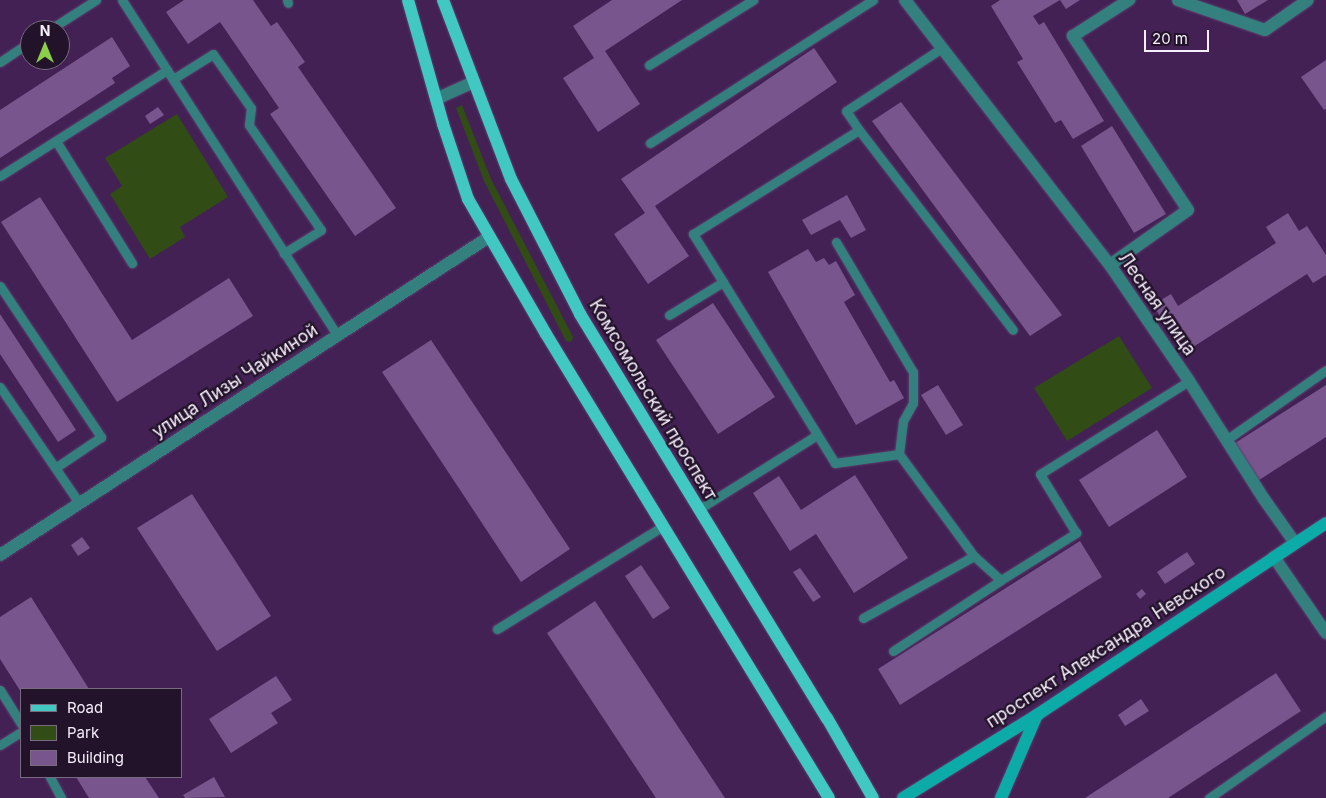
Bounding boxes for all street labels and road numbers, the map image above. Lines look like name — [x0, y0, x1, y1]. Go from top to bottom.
street label: Лесная улица — [1113, 248, 1201, 360]
street label: Комсомольский проспект — [584, 296, 722, 504]
street label: улица Лизы Чайкиной — [148, 319, 322, 443]
street label: проспект Александра Невского — [982, 561, 1230, 733]

